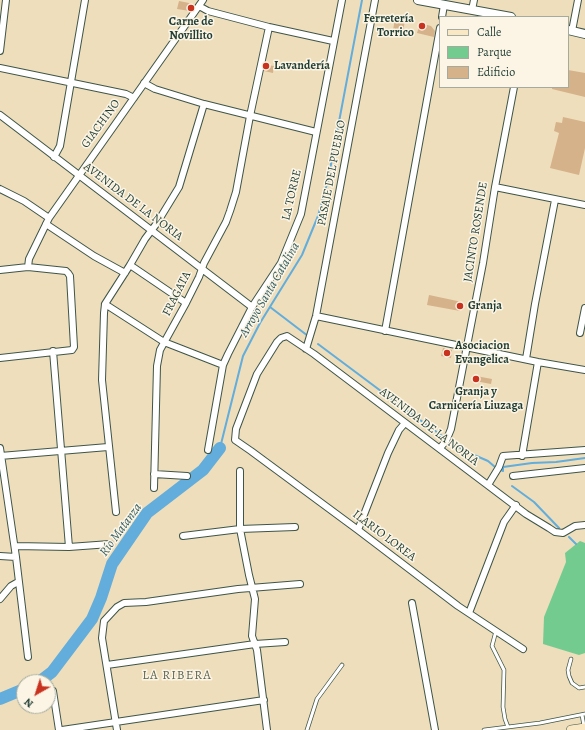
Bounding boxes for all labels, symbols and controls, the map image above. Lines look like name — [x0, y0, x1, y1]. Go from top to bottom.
marker: Carne de Novillito — [186, 3, 196, 13]
place label: Ferretería Torrico — [364, 12, 414, 40]
place label: Carne de Novillito — [169, 15, 213, 43]
legend — [439, 16, 569, 88]
marker: Ferretería Torrico — [417, 21, 427, 31]
text: Calle — [477, 24, 501, 40]
text: Parque — [477, 44, 512, 60]
place label: Lavandería — [274, 59, 330, 73]
marker: Lavandería — [261, 61, 271, 71]
text: Edificio — [477, 64, 515, 80]
street label: GIACHINO — [78, 97, 124, 151]
street label: PASAJE DEL PUEBLO — [315, 119, 349, 227]
street label: AVENIDA DE LA NORIA — [80, 160, 186, 244]
street label: LA TORRE — [279, 168, 305, 222]
street label: JACINTO ROSENDE — [461, 181, 491, 283]
water label: Arroyo Santa Catalina — [237, 240, 303, 340]
street label: FRAGATA — [160, 269, 194, 319]
place label: Granja — [468, 299, 502, 313]
marker: Granja — [455, 301, 465, 311]
place label: Asociacion Evangelica — [455, 339, 510, 367]
marker: Asociacion Evangelica — [442, 348, 452, 358]
marker: Granja y Carnicería Liuzaga — [471, 374, 481, 384]
street label: AVENIDA DE LA NORIA — [376, 385, 482, 469]
place label: Granja y Carnicería Liuzaga — [429, 385, 523, 413]
water label: Río Matanza — [97, 500, 145, 560]
street label: ILARIO LOREA — [349, 507, 419, 565]
district label: LA RIBERA — [142, 668, 212, 684]
north arrow — [16, 674, 56, 714]
text: N — [21, 695, 37, 711]

